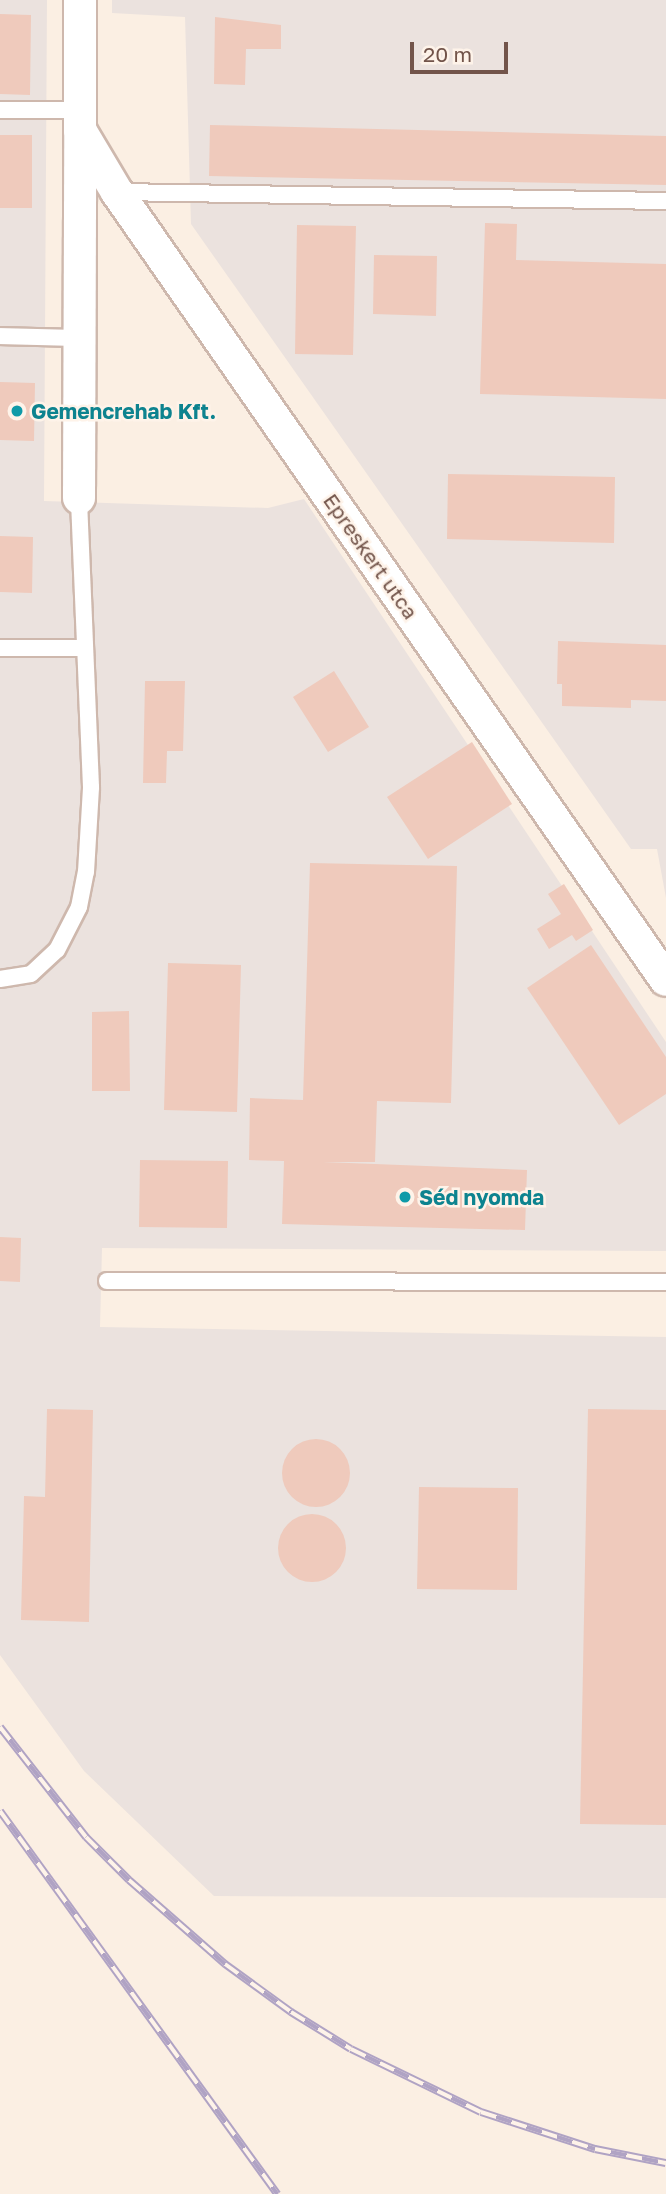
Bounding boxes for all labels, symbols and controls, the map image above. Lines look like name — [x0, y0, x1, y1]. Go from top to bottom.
scale bar — [414, 28, 512, 72]
text: 20 m — [423, 41, 472, 67]
place label: Gemencrehab Kft. — [31, 398, 216, 424]
marker: Gemencrehab Kft. — [9, 403, 25, 419]
street label: Epreskert utca — [318, 488, 424, 624]
place label: Séd nyomda — [419, 1184, 544, 1210]
marker: Séd nyomda — [397, 1189, 413, 1205]

